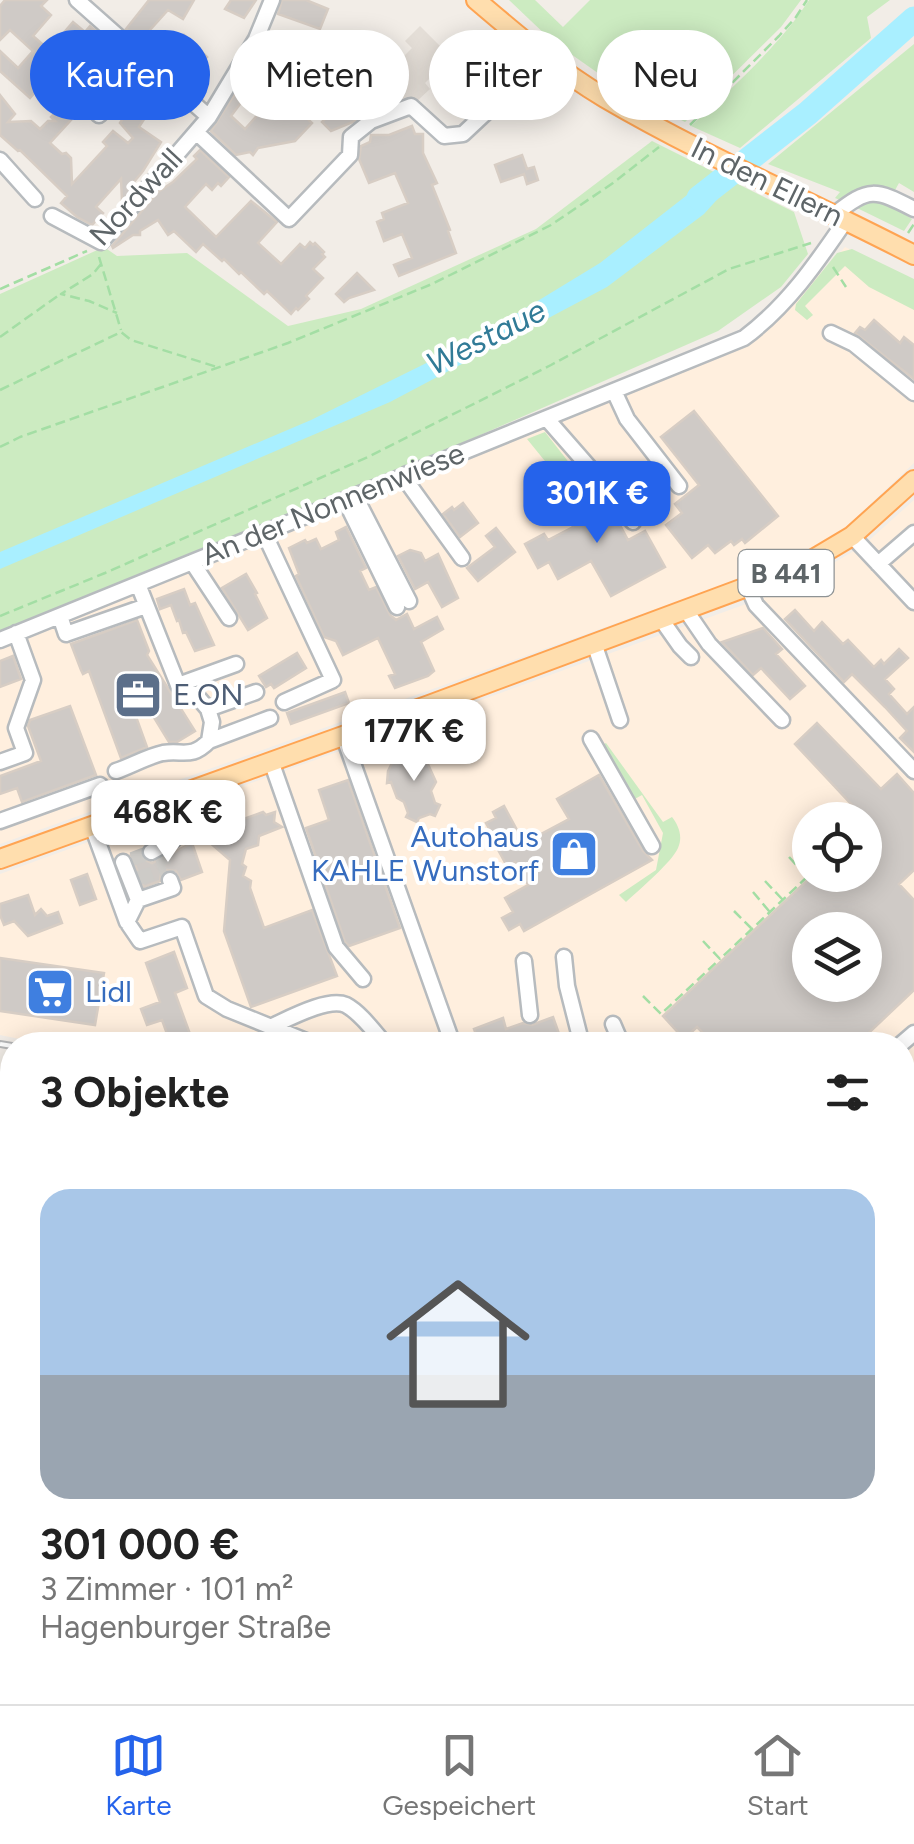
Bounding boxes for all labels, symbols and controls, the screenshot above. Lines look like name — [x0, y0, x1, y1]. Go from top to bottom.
chip: Kaufen — [30, 30, 210, 120]
chip: Mieten — [230, 30, 409, 120]
chip: Filter — [429, 30, 577, 120]
chip: Neu — [597, 30, 733, 120]
street label: In den Ellern — [685, 129, 849, 234]
street label: Nordwall — [81, 140, 190, 253]
water label: Westaue — [420, 291, 552, 383]
street label: An der Nonnenwiese — [196, 434, 470, 573]
pin: 301K € — [516, 461, 678, 546]
text: 301K € — [545, 474, 649, 512]
road number: B 441 — [738, 550, 834, 596]
office icon: E.ON — [112, 669, 164, 721]
place label: E.ON — [173, 676, 244, 713]
pin: 177K € — [333, 699, 495, 784]
text: 177K € — [364, 712, 464, 750]
pin: 468K € — [87, 780, 249, 865]
text: 468K € — [113, 793, 223, 831]
map controls — [792, 802, 882, 1002]
button: locate — [792, 802, 882, 892]
place label: Autohaus KAHLE Wunstorf — [311, 818, 539, 889]
shop icon: Autohaus KAHLE Wunstorf — [548, 828, 600, 880]
button: layers — [792, 912, 882, 1002]
supermarket icon: Lidl — [24, 966, 76, 1018]
place label: Lidl — [85, 973, 132, 1010]
icon: filters — [820, 1065, 875, 1120]
text: 3 Objekte — [40, 1067, 229, 1118]
icon: home — [368, 1254, 548, 1434]
text: 301 000 € — [40, 1519, 239, 1570]
text: 3 Zimmer · 101 m² — [40, 1570, 294, 1608]
text: Hagenburger Straße — [40, 1608, 331, 1646]
tab: Karte — [105, 1728, 172, 1822]
tab: Gespeichert — [382, 1728, 536, 1822]
tab: Start — [747, 1728, 809, 1822]

